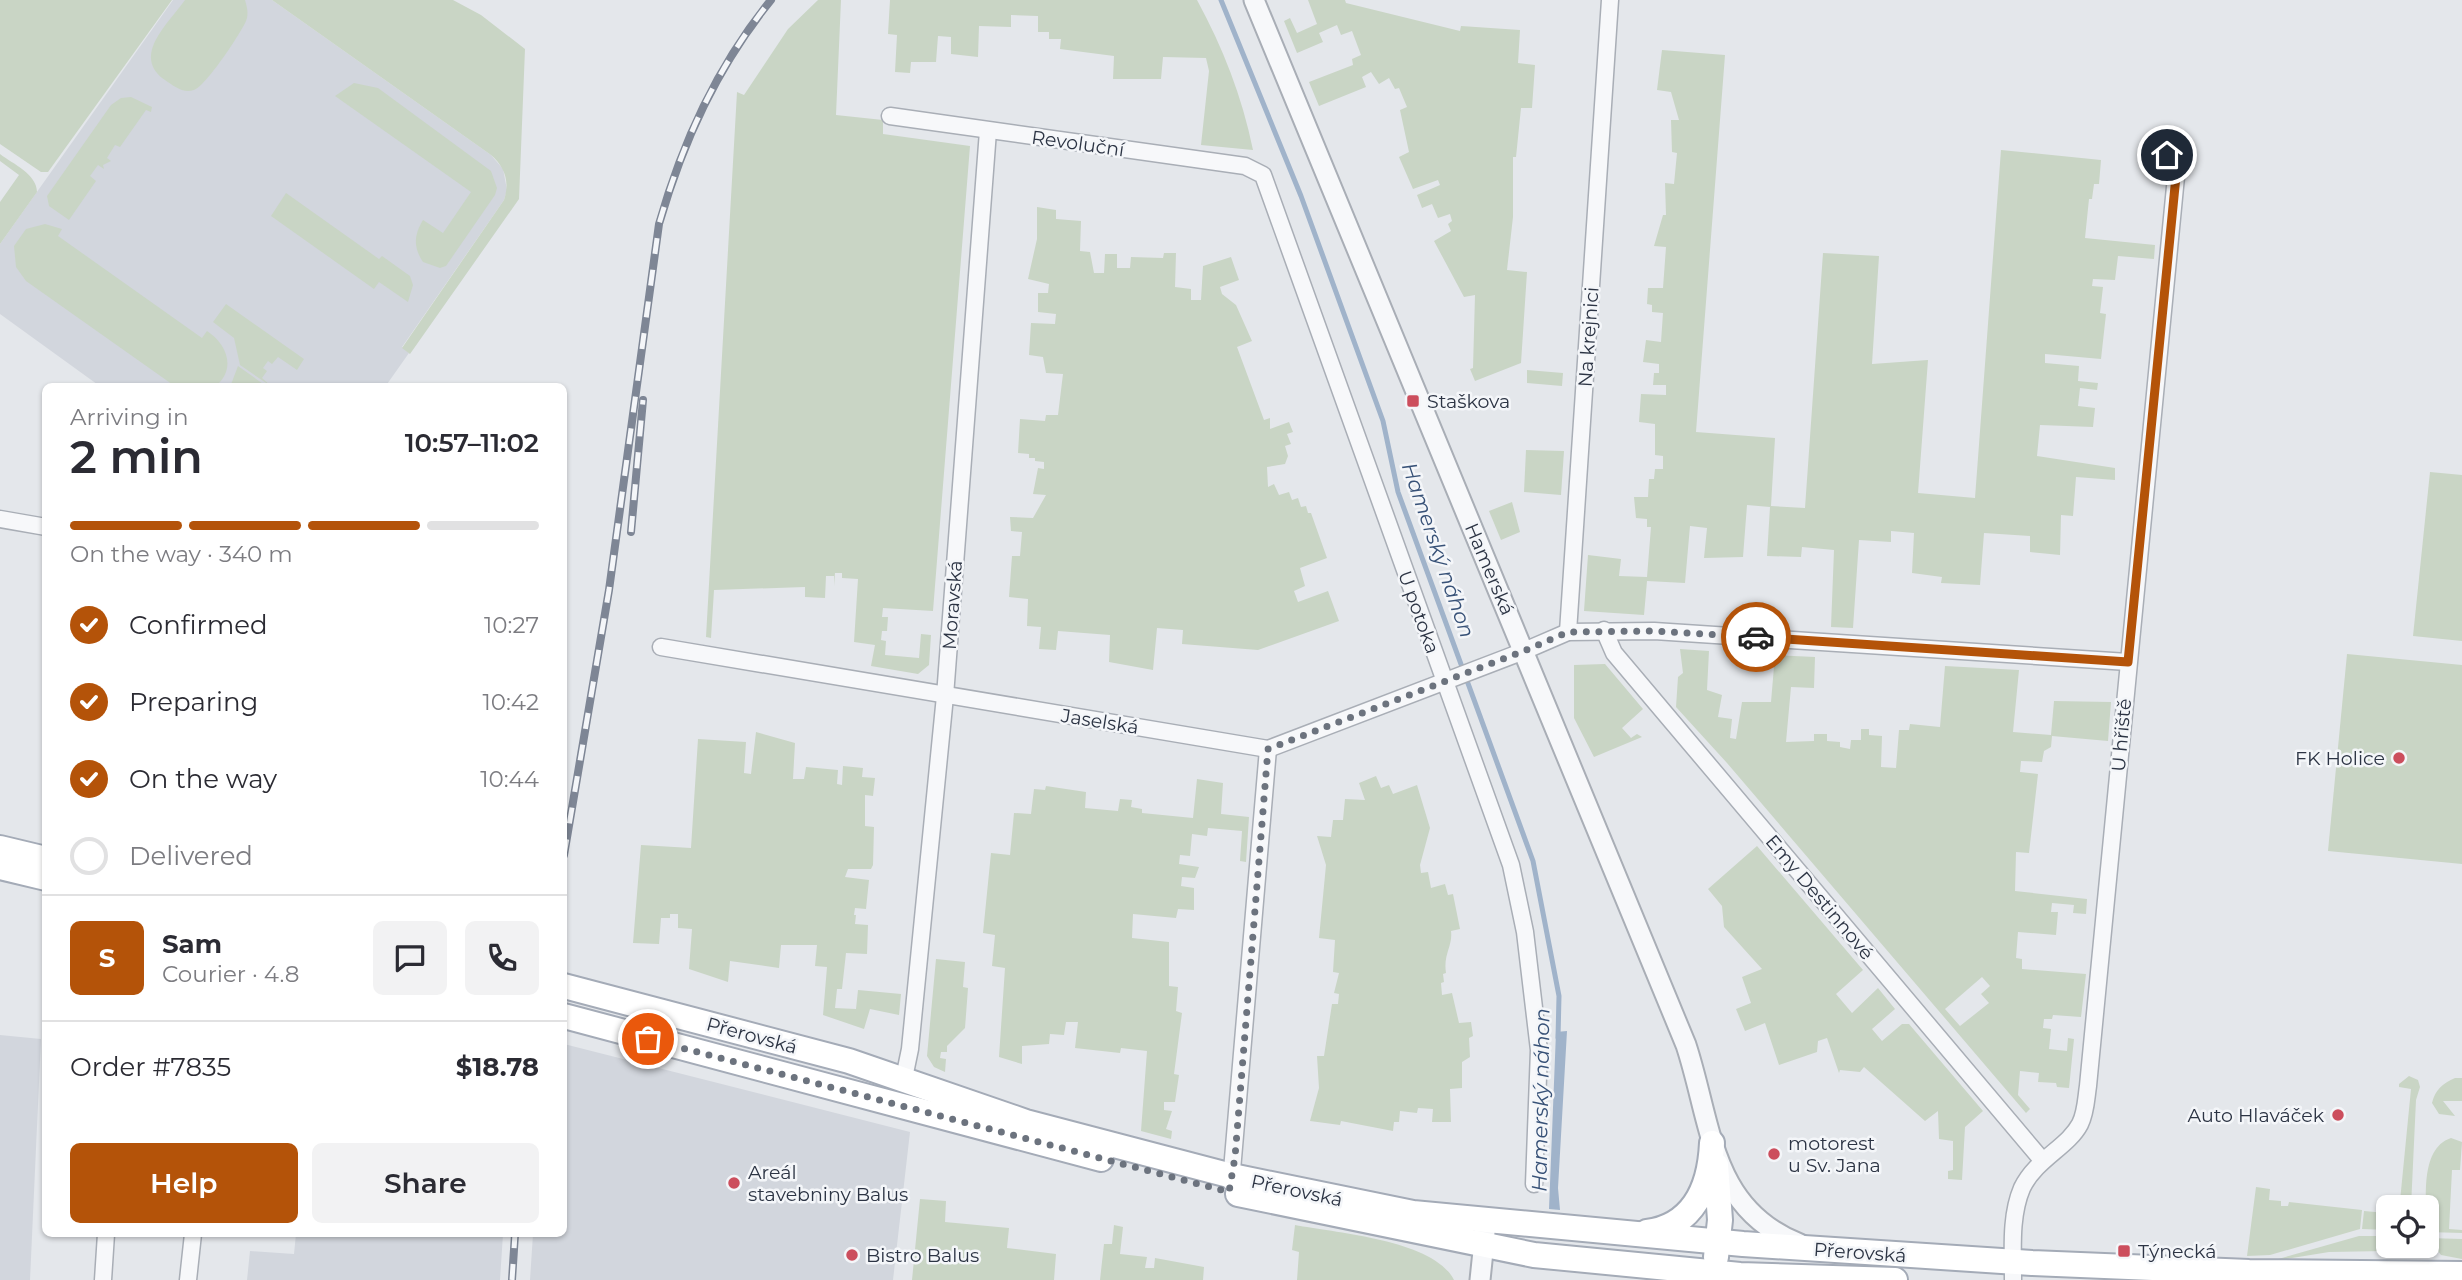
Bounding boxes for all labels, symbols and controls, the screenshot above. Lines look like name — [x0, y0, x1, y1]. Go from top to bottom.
pin — [2137, 125, 2197, 185]
street label: Revoluční — [1030, 126, 1127, 162]
icon: home — [2148, 136, 2186, 174]
street label: Na krejnici — [1574, 286, 1603, 388]
place label: Staškova — [1427, 390, 1510, 413]
marker: Staškova — [1405, 393, 1421, 409]
text: Arriving in — [70, 403, 189, 431]
text: 10:57–11:02 — [405, 427, 539, 459]
text: 2 min — [70, 428, 203, 485]
water label: Hamerský náhon — [1397, 459, 1480, 641]
street label: Hamerská — [1460, 520, 1519, 619]
text: On the way · 340 m — [70, 540, 293, 568]
street label: Moravská — [938, 559, 967, 651]
street label: U potoka — [1393, 568, 1444, 657]
courier — [1721, 602, 1791, 672]
icon: check — [70, 606, 108, 644]
text: Confirmed — [129, 609, 268, 641]
text: 10:27 — [484, 611, 539, 639]
icon: car — [1737, 618, 1775, 656]
icon: check — [70, 683, 108, 721]
text: Preparing — [129, 686, 258, 718]
text: 10:42 — [482, 688, 539, 716]
street label: U hřiště — [2107, 697, 2136, 773]
street label: Jaselská — [1058, 704, 1140, 739]
place label: FK Holice — [2295, 747, 2385, 770]
marker: FK Holice — [2391, 750, 2407, 766]
icon: check — [70, 760, 108, 798]
text: On the way — [129, 763, 277, 795]
text: 10:44 — [480, 765, 539, 793]
street label: Emy Destinnové — [1761, 830, 1879, 964]
text: Delivered — [129, 840, 253, 872]
button: chat — [373, 921, 447, 995]
button: phone — [465, 921, 539, 995]
text: Sam — [162, 928, 222, 960]
text: S — [99, 942, 115, 974]
text: Courier · 4.8 — [162, 960, 299, 988]
water label: Hamerský náhon — [1526, 1008, 1555, 1192]
pin — [618, 1009, 678, 1069]
street label: Přerovská — [704, 1012, 800, 1059]
icon: bag — [629, 1020, 667, 1058]
text: Order #7835 — [70, 1051, 231, 1083]
text: $18.78 — [456, 1051, 539, 1083]
place label: Auto Hlaváček — [2187, 1104, 2325, 1127]
marker: Auto Hlaváček — [2330, 1107, 2346, 1123]
place label: motorest u Sv. Jana — [1788, 1132, 1881, 1177]
button: Help — [70, 1143, 298, 1223]
button: Share — [312, 1143, 539, 1223]
marker: motorest u Sv. Jana — [1766, 1146, 1782, 1162]
place label: Areál stavebniny Balus — [748, 1161, 908, 1206]
street label: Přerovská — [1249, 1170, 1345, 1211]
marker: Areál stavebniny Balus — [726, 1175, 742, 1191]
map controls — [2376, 1195, 2439, 1258]
button: locate — [2376, 1195, 2439, 1258]
street label: Přerovská — [1813, 1238, 1907, 1267]
place label: Týnecká — [2138, 1240, 2216, 1263]
marker: Týnecká — [2116, 1243, 2132, 1259]
place label: Bistro Balus — [866, 1244, 979, 1267]
marker: Bistro Balus — [844, 1247, 860, 1263]

